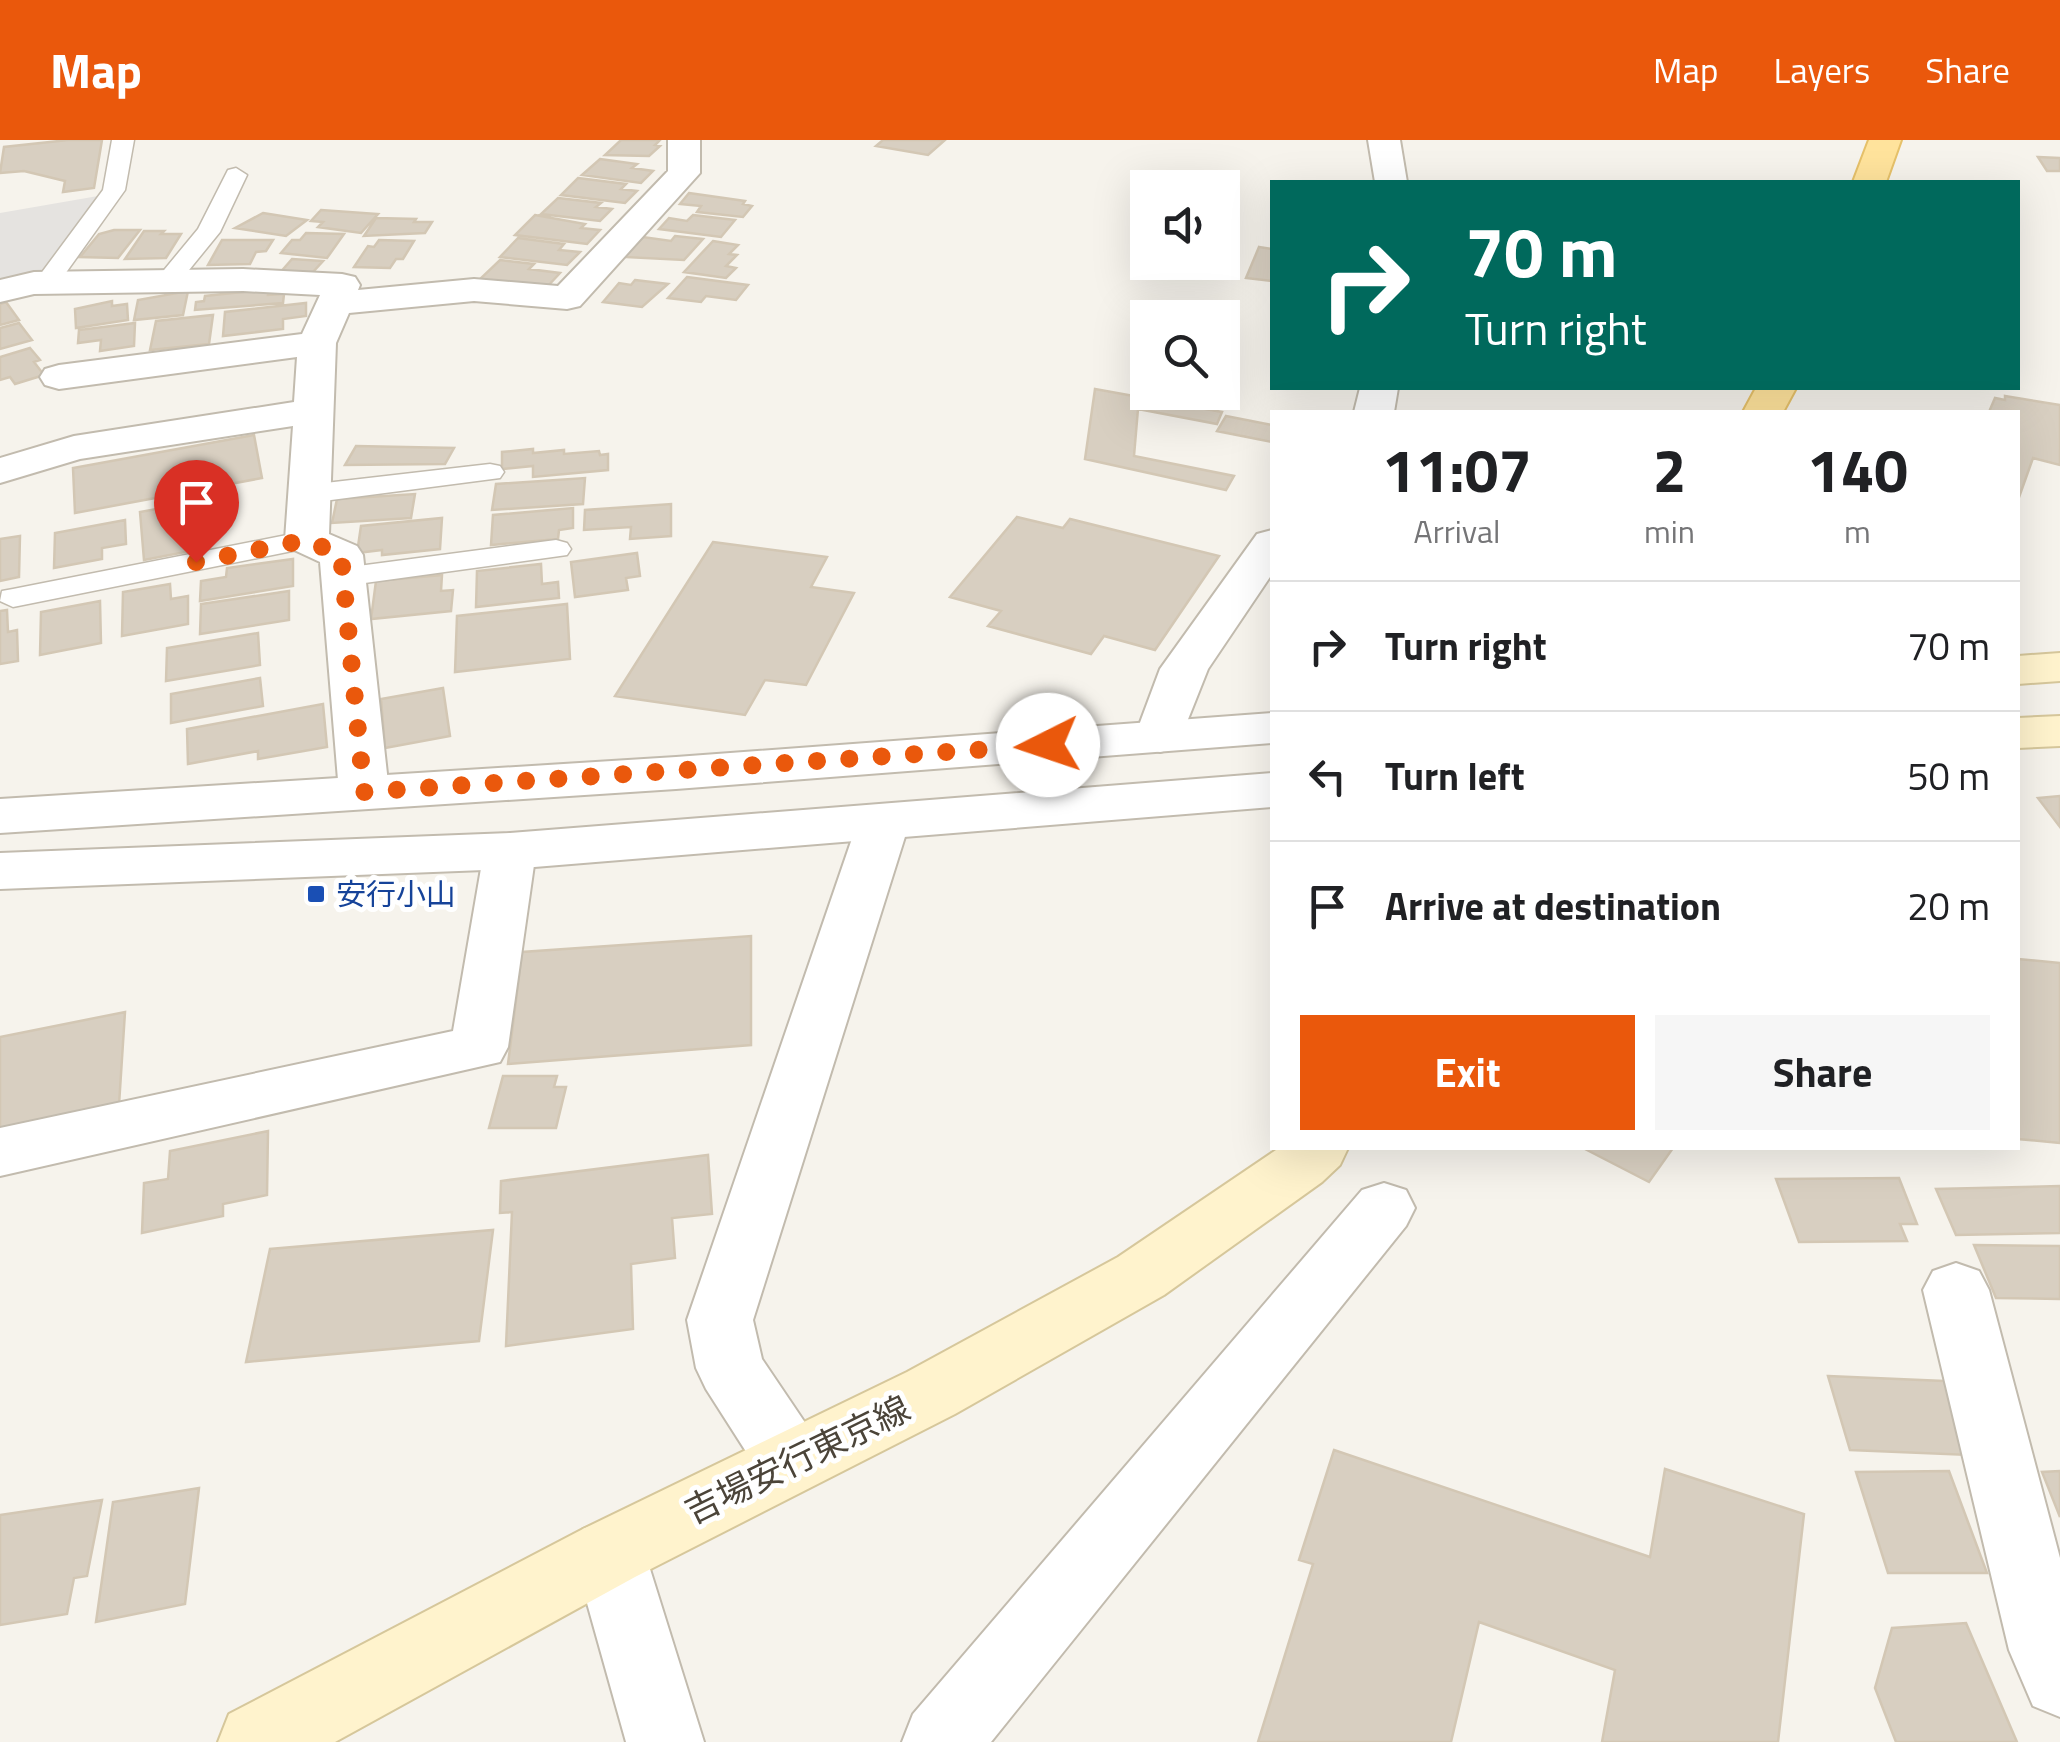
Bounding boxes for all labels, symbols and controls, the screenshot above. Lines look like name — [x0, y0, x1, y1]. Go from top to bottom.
text: Map — [50, 34, 142, 107]
text: Map — [1653, 43, 1718, 97]
text: Layers — [1773, 43, 1870, 97]
text: Share — [1925, 43, 2010, 97]
map controls — [1130, 170, 1240, 410]
button: sound — [1130, 170, 1240, 280]
text: 70 m — [1465, 198, 1618, 304]
icon: right — [1300, 220, 1430, 350]
text: Turn right — [1465, 294, 1647, 362]
button: search — [1130, 300, 1240, 410]
text: 11:07 — [1382, 424, 1532, 515]
text: 2 — [1653, 424, 1686, 515]
text: 140 — [1807, 424, 1908, 515]
pin — [154, 460, 239, 563]
icon: arrive — [169, 475, 224, 530]
text: Arrival — [1414, 507, 1500, 555]
text: min — [1644, 507, 1695, 555]
text: m — [1844, 507, 1871, 555]
text: Turn right — [1385, 617, 1547, 675]
text: 70 m — [1907, 617, 1990, 675]
icon: right — [1300, 619, 1355, 674]
position arrow — [996, 693, 1100, 797]
text: Turn left — [1385, 747, 1525, 805]
text: 50 m — [1907, 747, 1990, 805]
icon: left — [1300, 749, 1355, 804]
place label: 安行小山 — [336, 871, 456, 917]
text: Arrive at destination — [1385, 877, 1721, 935]
text: 20 m — [1907, 877, 1990, 935]
icon: arrive — [1300, 879, 1355, 934]
marker: 安行小山 — [305, 883, 327, 905]
button: Exit — [1300, 1015, 1635, 1130]
button: Share — [1655, 1015, 1990, 1130]
street label: 吉場安行東京線 — [675, 1381, 919, 1537]

